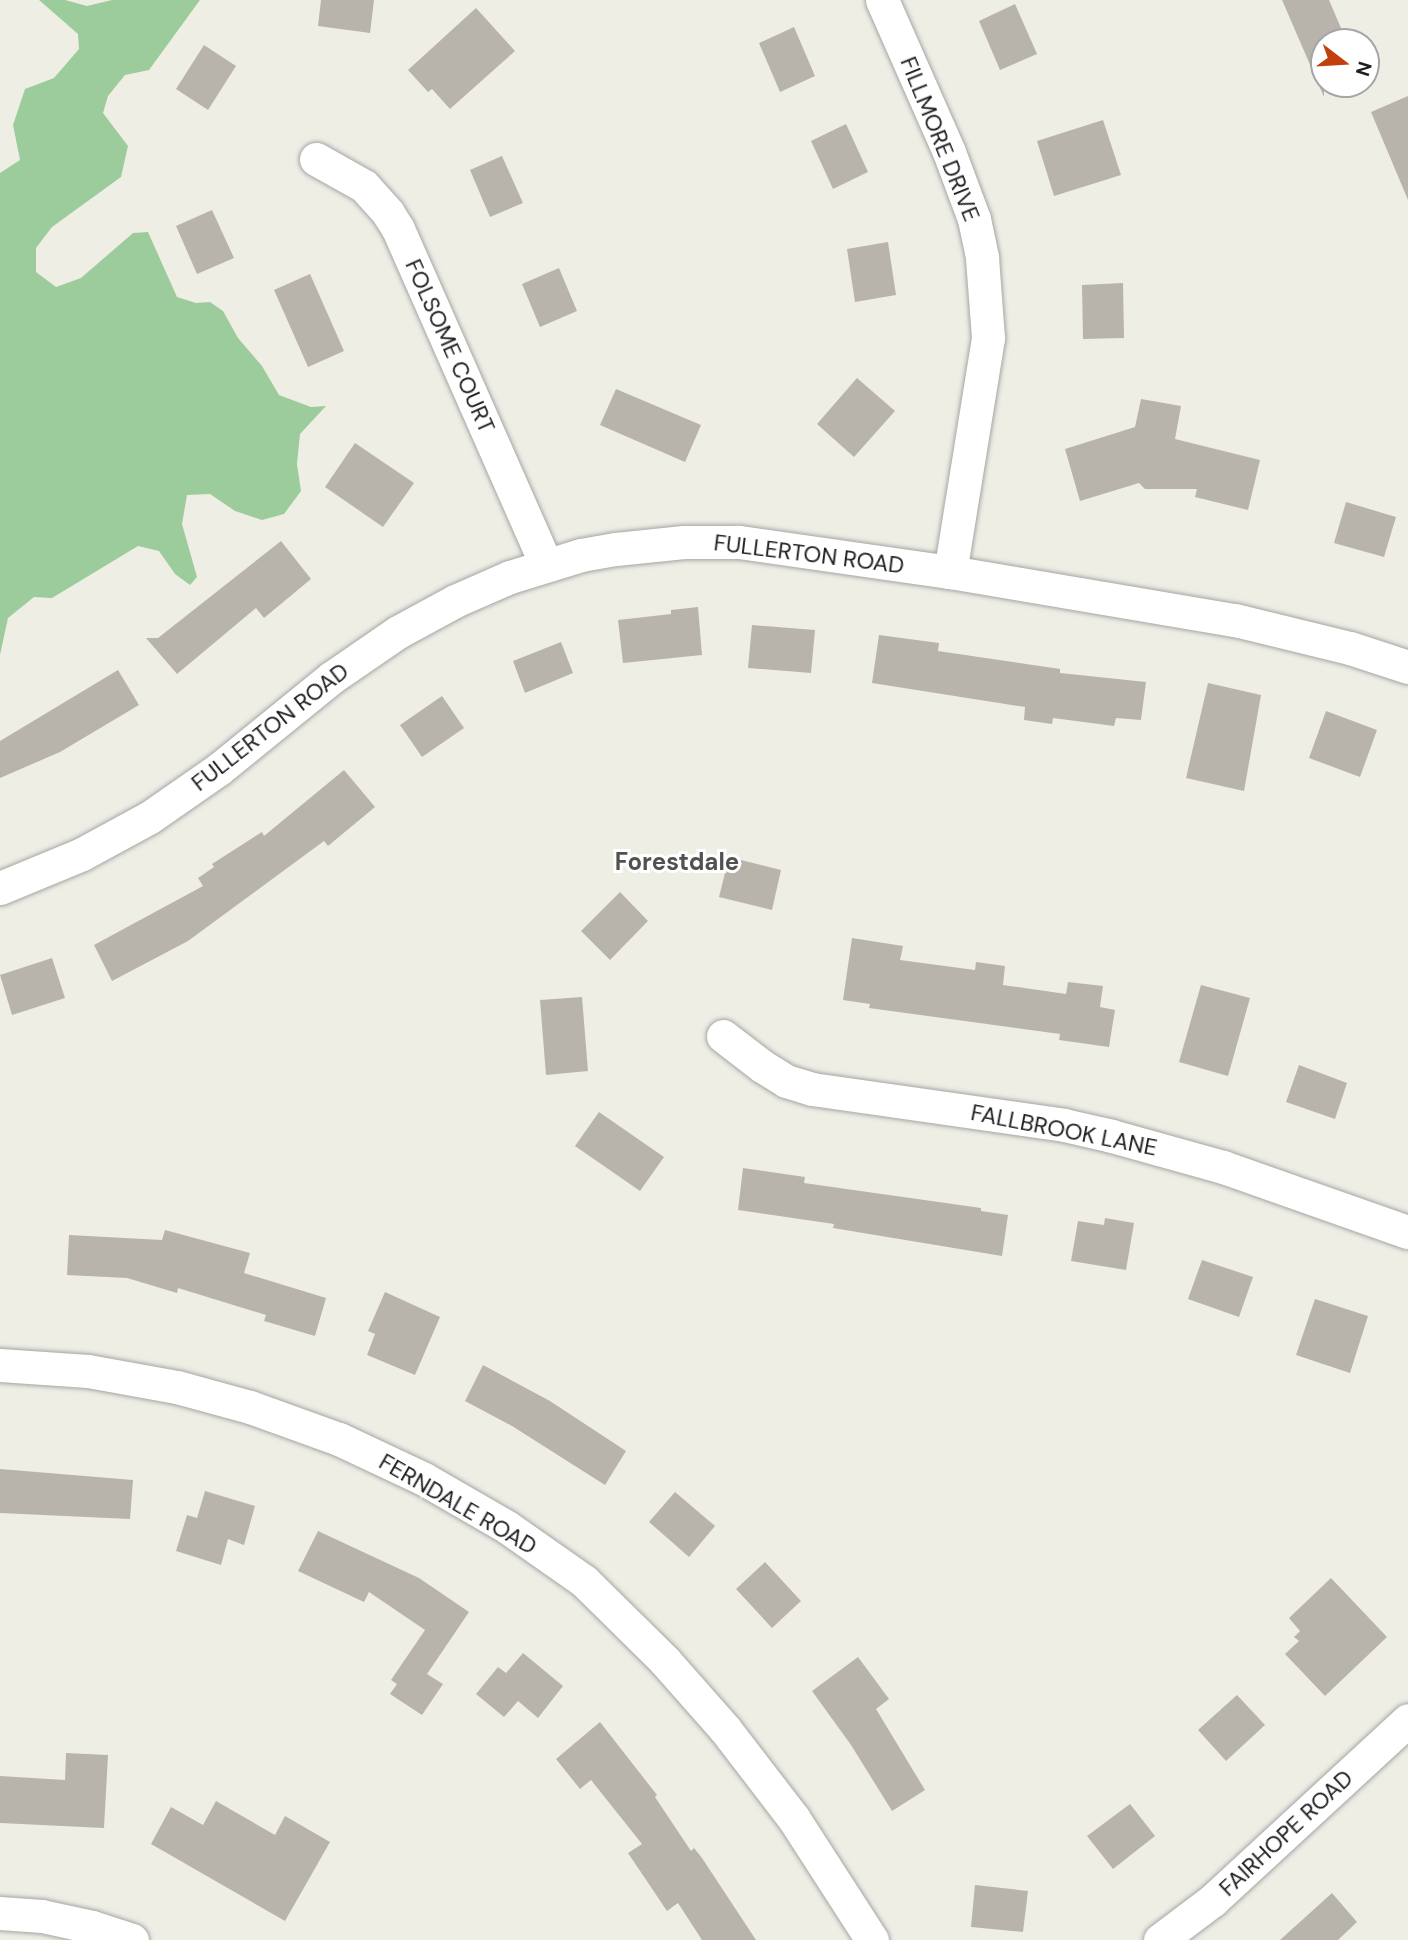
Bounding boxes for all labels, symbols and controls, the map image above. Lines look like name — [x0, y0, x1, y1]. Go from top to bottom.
north arrow — [1310, 28, 1380, 98]
street label: FILLMORE DRIVE — [894, 53, 986, 225]
text: N — [1350, 58, 1378, 79]
street label: FOLSOME COURT — [399, 255, 501, 437]
street label: FULLERTON ROAD — [712, 529, 906, 579]
street label: FULLERTON ROAD — [186, 657, 354, 797]
district label: Forestdale — [615, 848, 739, 876]
street label: FALLBROOK LANE — [969, 1098, 1159, 1162]
street label: FERNDALE ROAD — [374, 1448, 542, 1560]
street label: FAIRHOPE ROAD — [1214, 1764, 1358, 1902]

